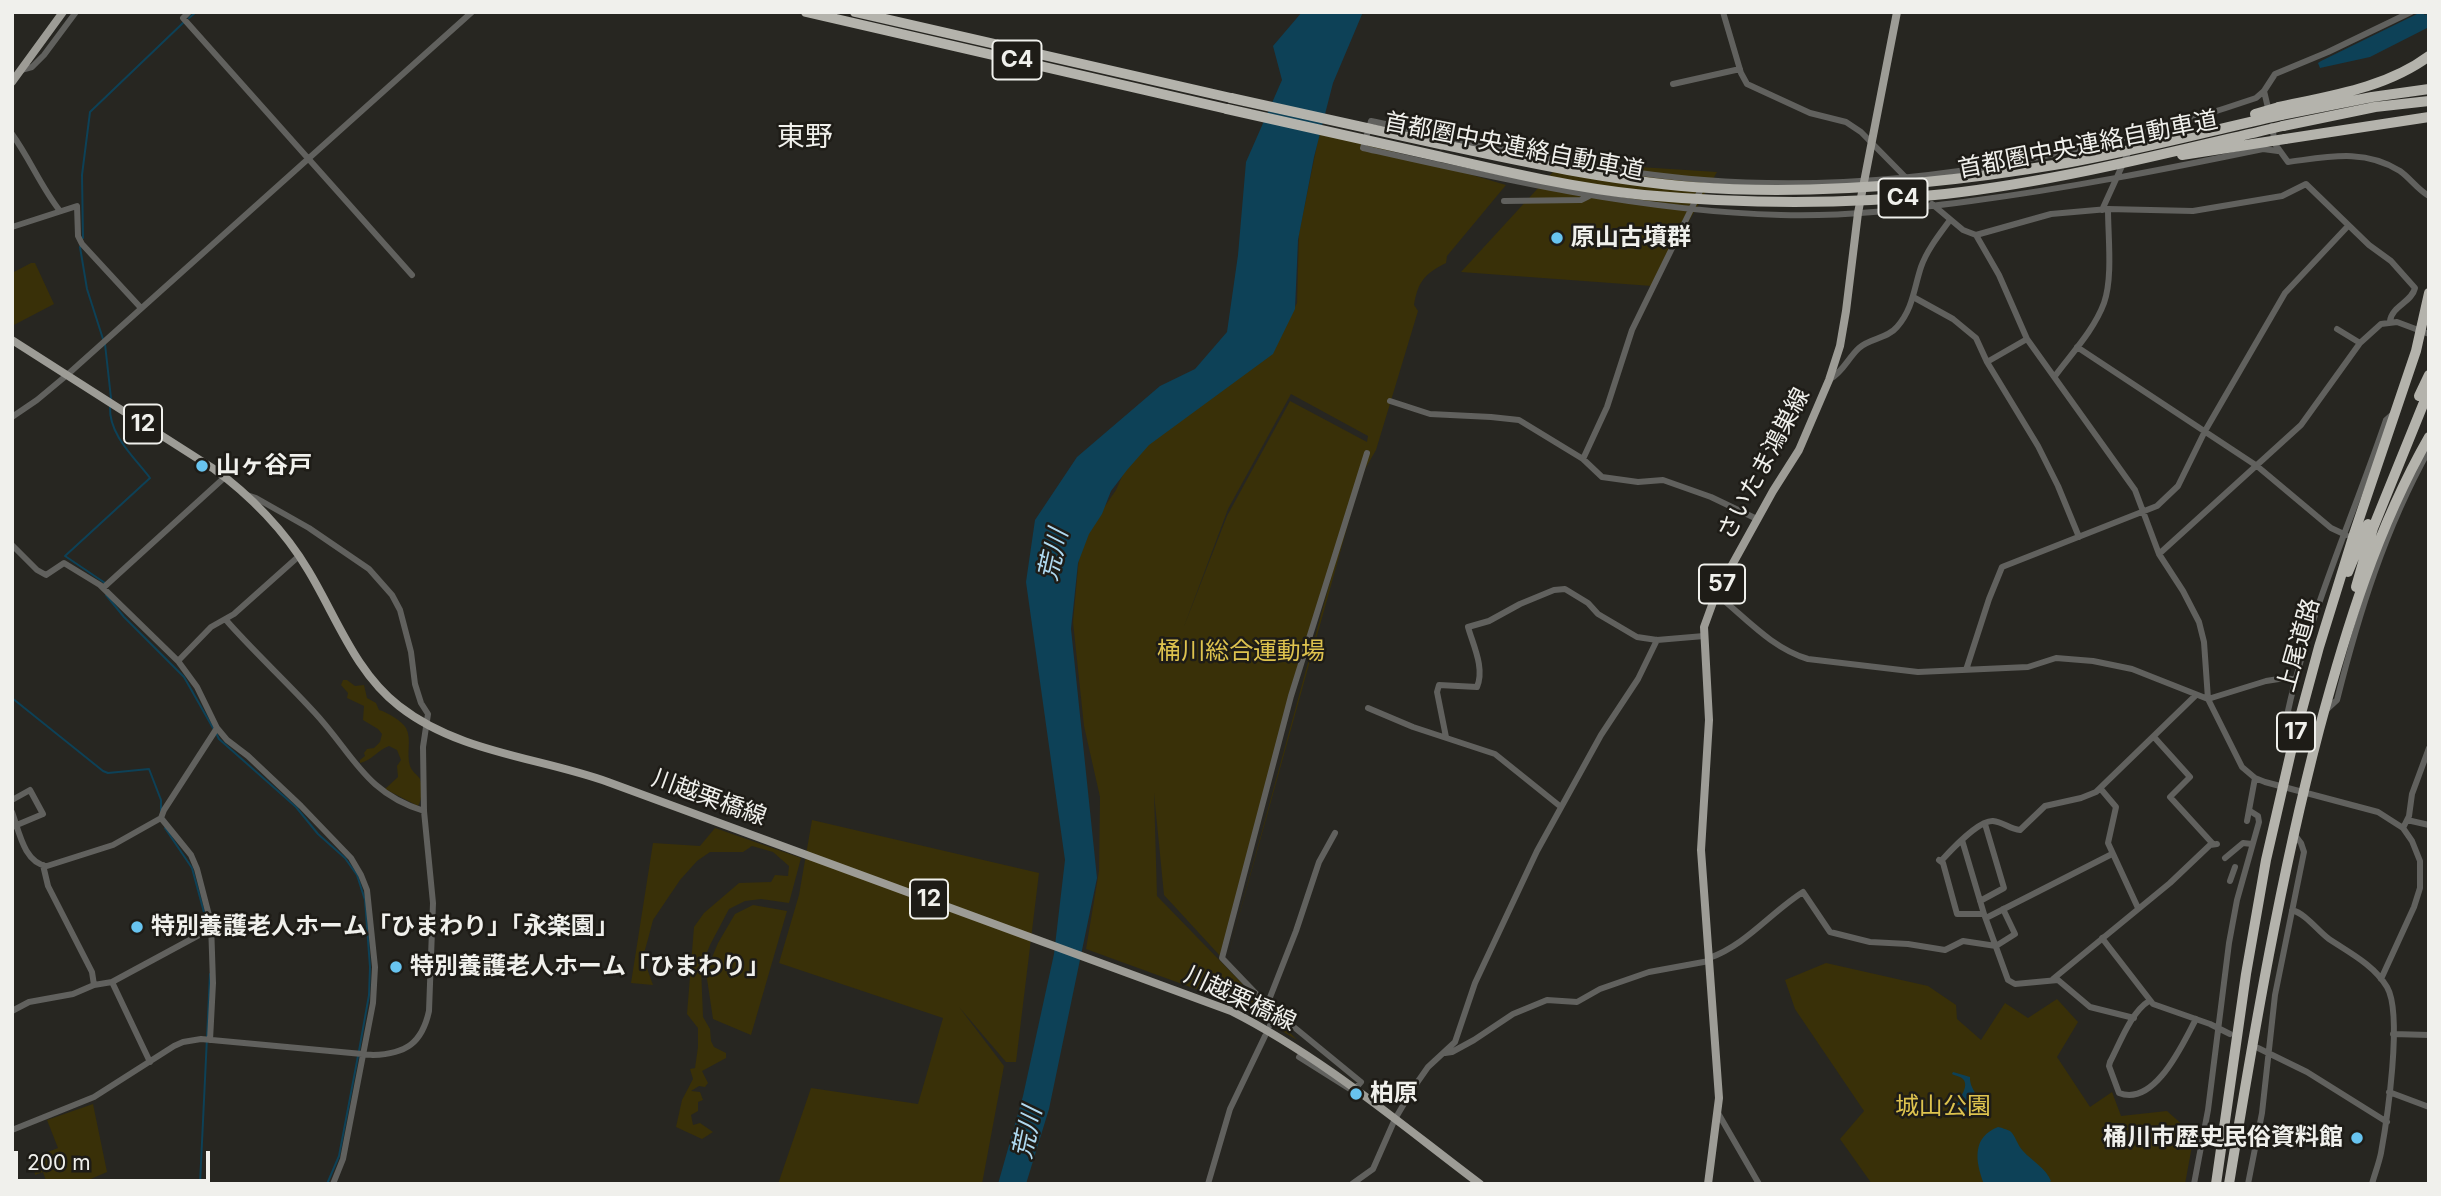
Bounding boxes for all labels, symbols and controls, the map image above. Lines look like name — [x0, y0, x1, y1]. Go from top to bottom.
road number: C4 — [992, 40, 1042, 80]
street label: 首都圏中央連絡自動車道 — [1956, 106, 2220, 184]
street label: 首都圏中央連絡自動車道 — [1382, 108, 1646, 186]
district label: 東野 — [777, 121, 833, 155]
road number: C4 — [1878, 178, 1927, 218]
place label: 原山古墳群 — [1571, 224, 1691, 252]
marker: 原山古墳群 — [1549, 230, 1565, 246]
street label: さいたま鴻巣線 — [1712, 383, 1816, 545]
road number: 12 — [124, 404, 162, 444]
place label: 山ヶ谷戸 — [216, 452, 312, 480]
marker: 山ヶ谷戸 — [194, 458, 210, 474]
water label: 荒川 — [1033, 526, 1075, 584]
road number: 57 — [1699, 564, 1745, 604]
street label: 上尾道路 — [2272, 595, 2326, 695]
park label: 桶川総合運動場 — [1157, 638, 1325, 666]
road number: 17 — [2277, 712, 2315, 752]
street label: 川越栗橋線 — [648, 764, 770, 832]
road number: 12 — [910, 879, 948, 918]
place label: 特別養護老人ホーム「ひまわり」「永楽園」 — [151, 913, 619, 941]
marker: 特別養護老人ホーム「ひまわり」「永楽園」 — [129, 919, 145, 935]
place label: 特別養護老人ホーム「ひまわり」 — [410, 953, 770, 981]
marker: 特別養護老人ホーム「ひまわり」 — [388, 959, 404, 975]
street label: 川越栗橋線 — [1180, 961, 1300, 1037]
place label: 柏原 — [1370, 1080, 1418, 1108]
marker: 柏原 — [1348, 1086, 1364, 1102]
park label: 城山公園 — [1895, 1093, 1991, 1121]
water label: 荒川 — [1007, 1104, 1049, 1162]
place label: 桶川市歴史民俗資料館 — [2103, 1124, 2343, 1152]
marker: 桶川市歴史民俗資料館 — [2349, 1130, 2365, 1146]
scale bar — [18, 1136, 214, 1180]
text: 200 m — [27, 1150, 91, 1175]

